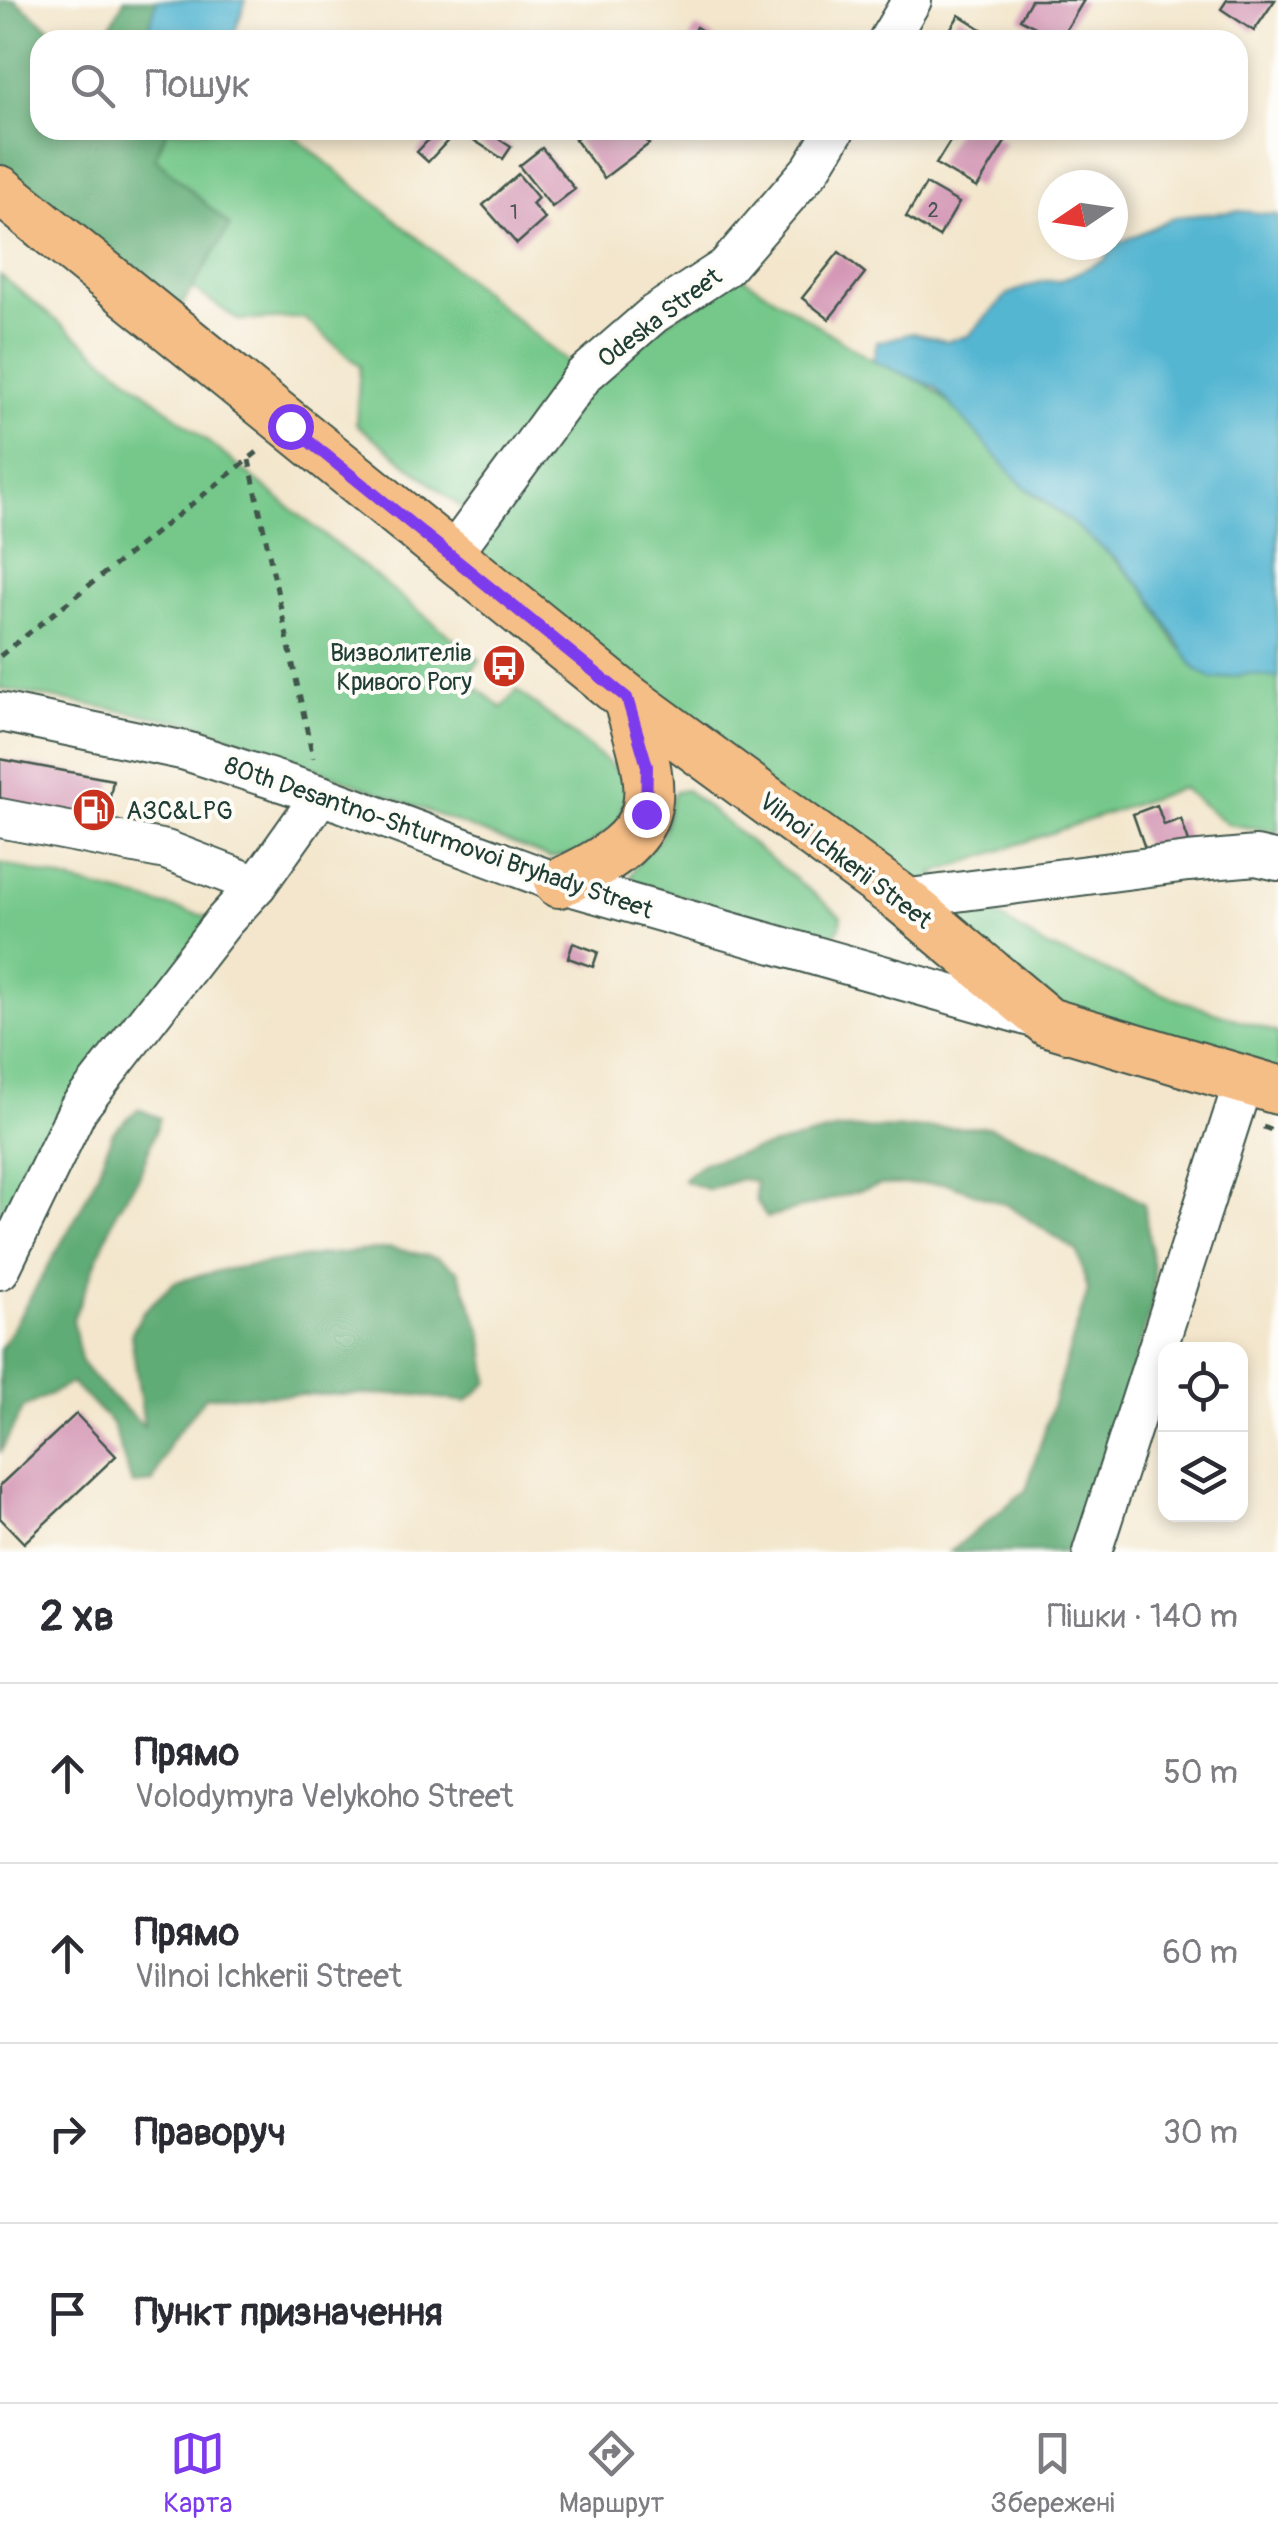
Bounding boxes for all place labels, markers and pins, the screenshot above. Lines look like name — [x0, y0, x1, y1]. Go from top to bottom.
place label: Визволителів Кривого Рогу — [330, 638, 472, 698]
bus stop icon: Визволителів Кривого Рогу — [481, 643, 527, 689]
fuel station icon: АЗС&LPG — [71, 787, 117, 833]
place label: АЗС&LPG — [126, 796, 233, 827]

